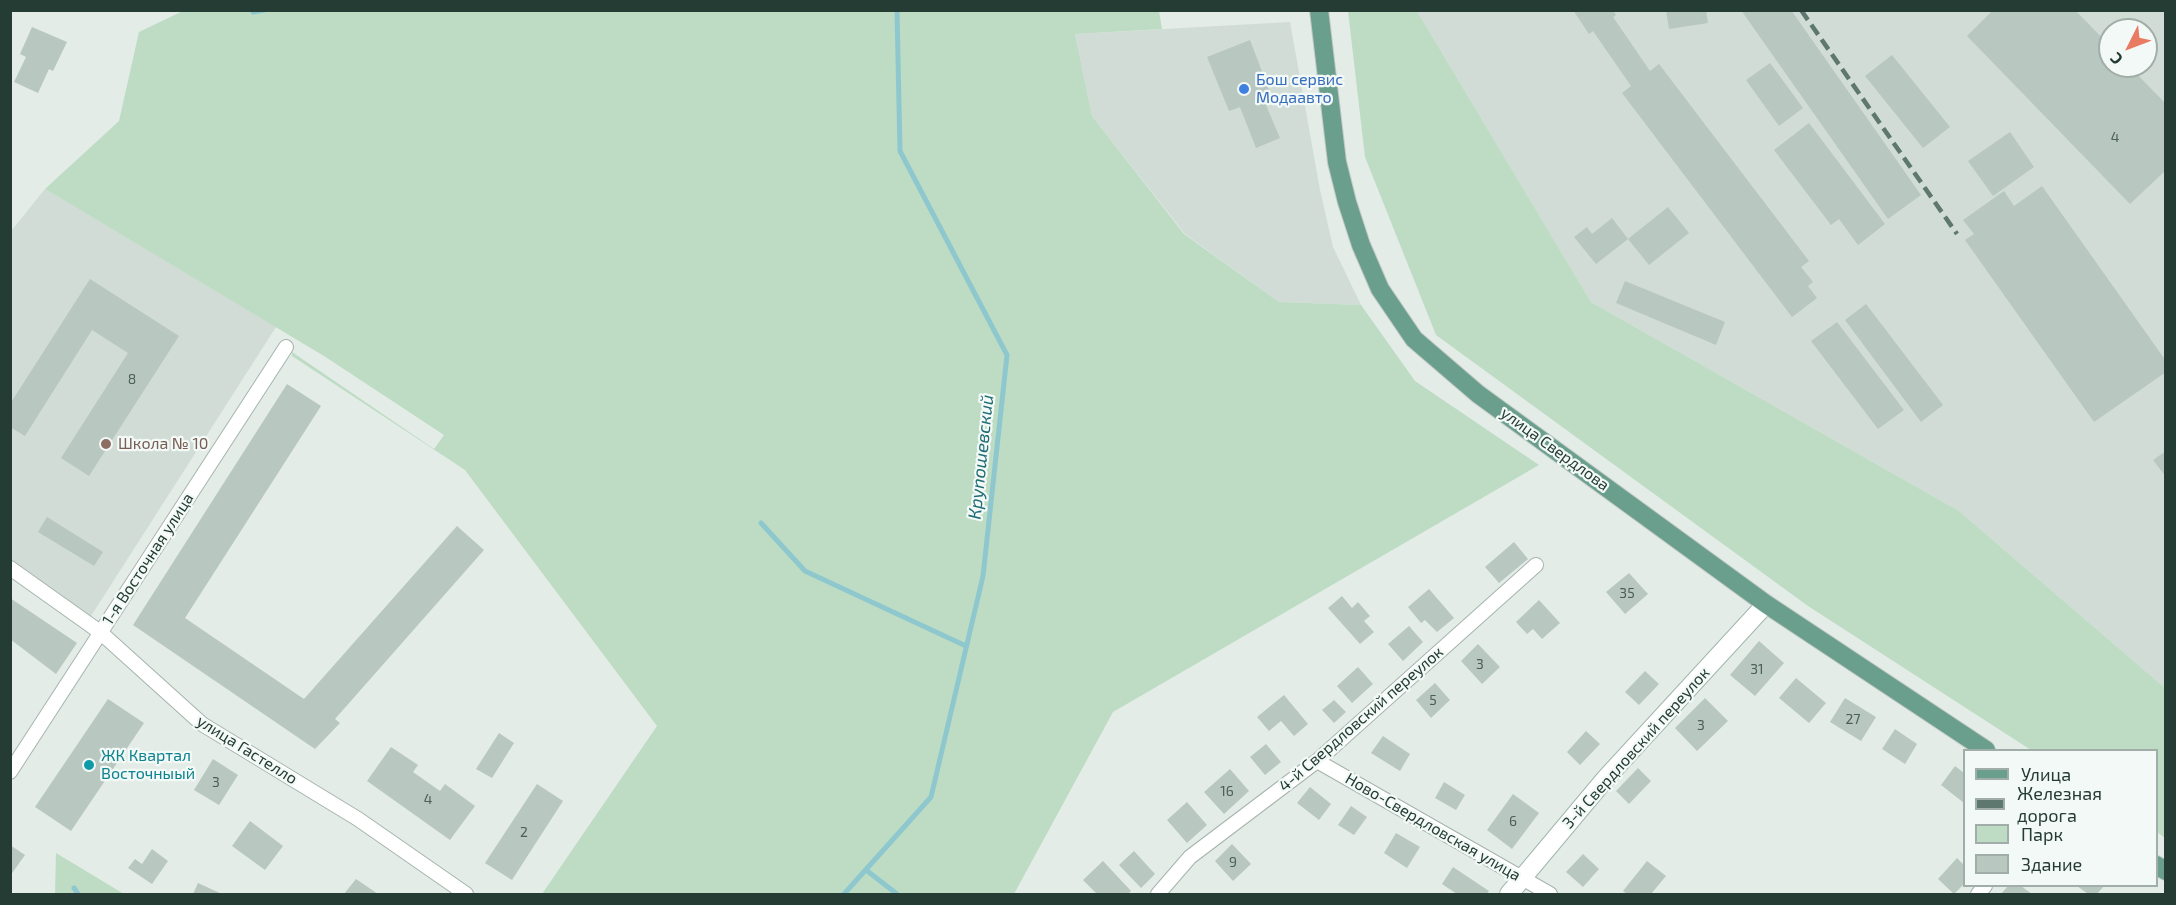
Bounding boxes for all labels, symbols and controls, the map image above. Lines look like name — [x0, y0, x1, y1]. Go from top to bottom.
north arrow — [2098, 18, 2158, 78]
text: С — [2106, 49, 2126, 69]
place label: Бош сервис Модаавто — [1256, 70, 1343, 108]
marker: Бош сервис Модаавто — [1237, 82, 1251, 96]
house number: 4 — [2111, 129, 2119, 145]
house number: 8 — [128, 371, 136, 387]
water label: Крупошевский — [964, 394, 998, 520]
street label: улица Свердлова — [1497, 403, 1613, 495]
place label: Школа № 10 — [118, 434, 208, 454]
marker: Школа № 10 — [99, 437, 113, 451]
street label: 1-я Восточная улица — [98, 490, 198, 628]
house number: 35 — [1619, 585, 1635, 601]
street label: 4-й Свердловский переулок — [1275, 642, 1447, 796]
house number: 3 — [1476, 656, 1484, 672]
house number: 31 — [1750, 661, 1764, 677]
street label: 3-й Свердловский переулок — [1558, 663, 1714, 833]
house number: 5 — [1429, 692, 1437, 708]
street label: улица Гастелло — [193, 711, 301, 789]
house number: 27 — [1845, 711, 1861, 727]
house number: 3 — [1697, 717, 1705, 733]
place label: ЖК Квартал Восточныый — [101, 746, 195, 784]
legend — [1963, 749, 2158, 887]
marker: ЖК Квартал Восточныый — [82, 758, 96, 772]
text: Улица — [2021, 763, 2071, 785]
street label: Ново-Свердловская улица — [1342, 769, 1524, 885]
house number: 3 — [212, 774, 220, 790]
text: Железная дорога — [2017, 782, 2102, 826]
house number: 16 — [1220, 783, 1234, 799]
house number: 4 — [424, 791, 432, 807]
house number: 6 — [1509, 813, 1517, 829]
text: Парк — [2021, 823, 2063, 845]
house number: 2 — [520, 824, 528, 840]
text: Здание — [2021, 853, 2082, 875]
house number: 9 — [1229, 854, 1237, 870]

